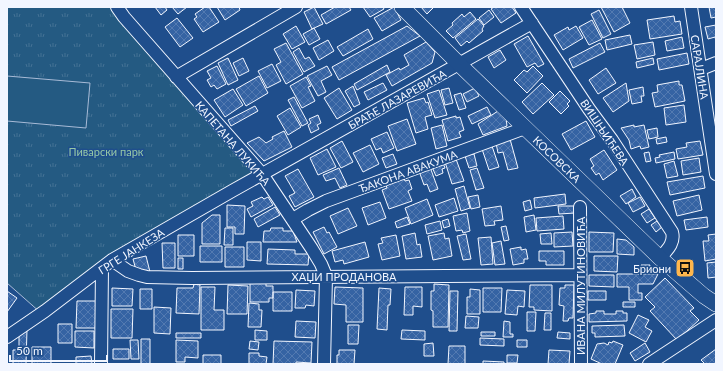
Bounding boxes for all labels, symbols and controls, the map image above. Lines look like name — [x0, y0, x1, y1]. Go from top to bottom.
street label: САРАЈЛИНА — [688, 34, 712, 101]
street label: БРАЋЕ ЛАЗАРЕВИЋА — [346, 66, 449, 131]
street label: ВИШЊИЋЕВА — [578, 97, 632, 168]
street label: КАПЕТАНА ЛУКИЋА — [193, 98, 273, 188]
street label: КОСОВСКА — [531, 133, 584, 185]
park label: Пиварски парк — [68, 145, 144, 158]
street label: ЂАКОНА АВАКУМА — [357, 147, 459, 195]
street label: ИВАНА МИЛУТИНОВИЋА — [574, 216, 587, 355]
street label: ГРГЕ ЈАНКЕЗА — [96, 225, 167, 277]
bus stop icon: Бриони — [674, 257, 696, 279]
place label: Бриони — [633, 262, 671, 275]
street label: ХАЏИ ПРОДАНОВА — [292, 270, 397, 283]
scale bar — [10, 337, 107, 363]
text: 50 m — [16, 343, 43, 358]

